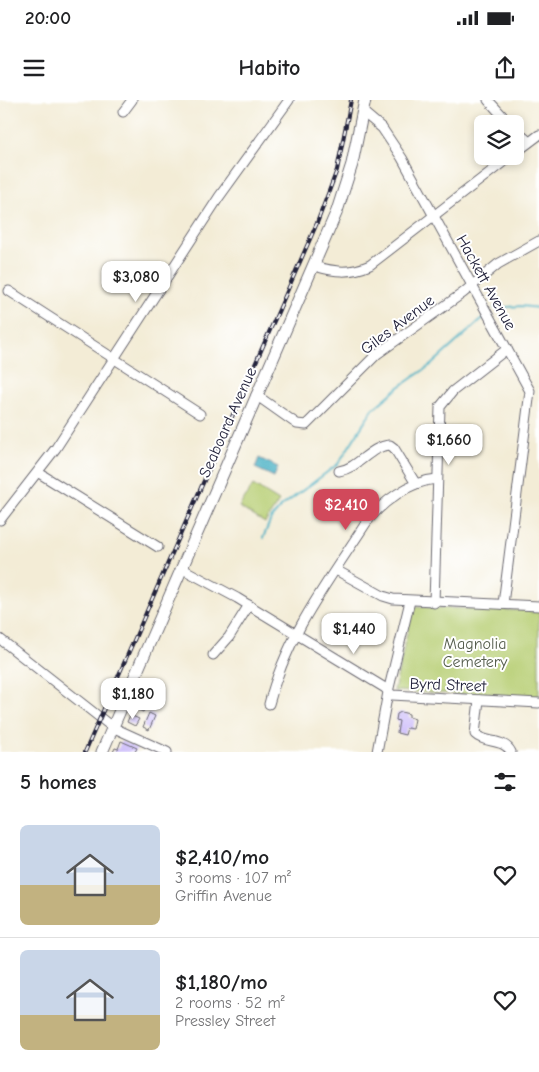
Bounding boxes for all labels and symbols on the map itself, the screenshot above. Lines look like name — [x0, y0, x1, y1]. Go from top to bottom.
street label: Hackett Avenue — [453, 232, 520, 333]
pin: $3,080 — [95, 260, 177, 303]
street label: Giles Avenue — [357, 291, 438, 358]
street label: Seaboard Avenue — [196, 364, 260, 480]
pin: $1,660 — [408, 424, 490, 466]
pin: $2,410 — [305, 488, 387, 531]
pin: $1,440 — [313, 612, 395, 655]
park label: Magnolia Cemetery — [443, 635, 508, 671]
street label: Byrd Street — [409, 675, 487, 695]
pin: $1,180 — [92, 678, 174, 720]

